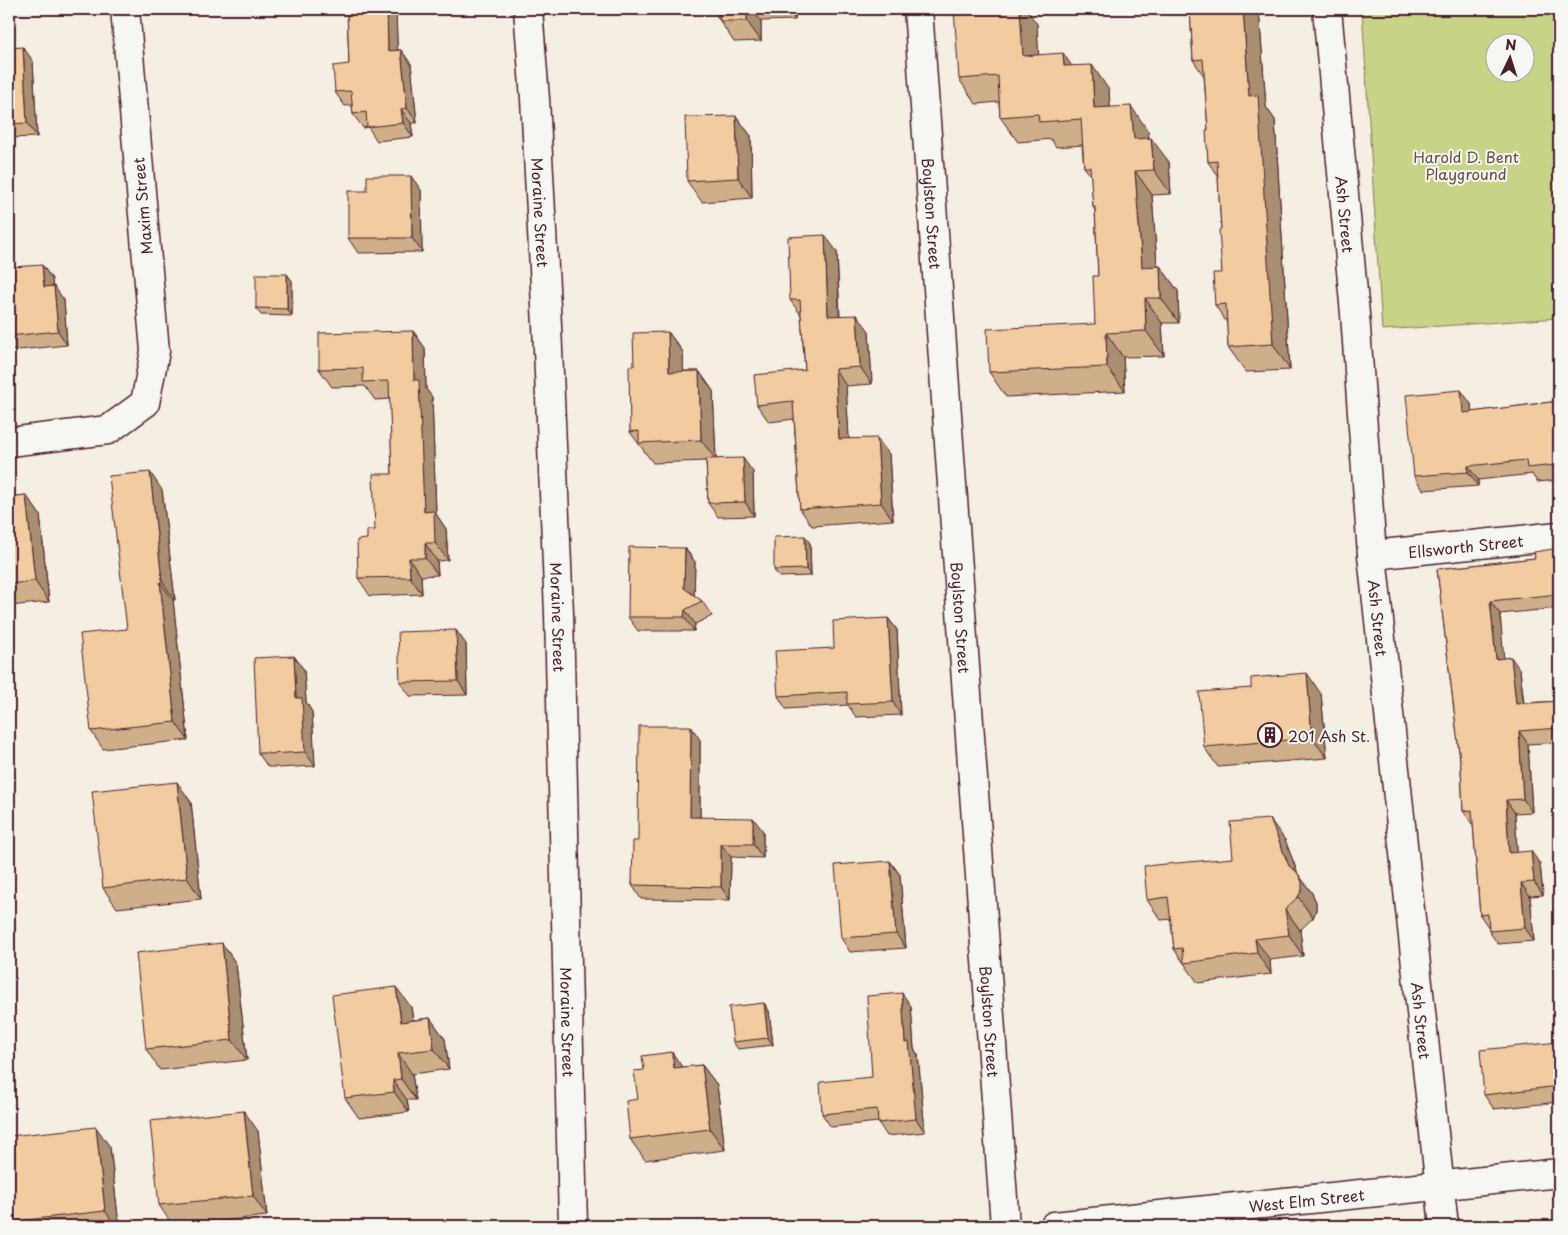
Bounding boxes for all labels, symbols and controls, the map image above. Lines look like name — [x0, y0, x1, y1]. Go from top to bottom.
north arrow — [1486, 32, 1536, 82]
text: N — [1505, 34, 1517, 55]
park label: Harold D. Bent Playground — [1413, 145, 1519, 185]
street label: Maxim Street — [126, 157, 158, 255]
street label: Moraine Street — [527, 157, 555, 268]
street label: Boylston Street — [917, 157, 948, 270]
street label: Ash Street — [1331, 175, 1361, 254]
street label: Ellsworth Street — [1407, 528, 1524, 563]
street label: Boylston Street — [946, 561, 977, 674]
street label: Moraine Street — [545, 562, 572, 672]
street label: Ash Street — [1363, 578, 1394, 657]
building icon: 201 Ash St. — [1257, 722, 1283, 748]
place label: 201 Ash St. — [1288, 724, 1370, 747]
street label: Boylston Street — [975, 965, 1006, 1078]
street label: Moraine Street — [556, 967, 581, 1077]
street label: Ash Street — [1406, 981, 1437, 1060]
street label: West Elm Street — [1248, 1182, 1366, 1217]

